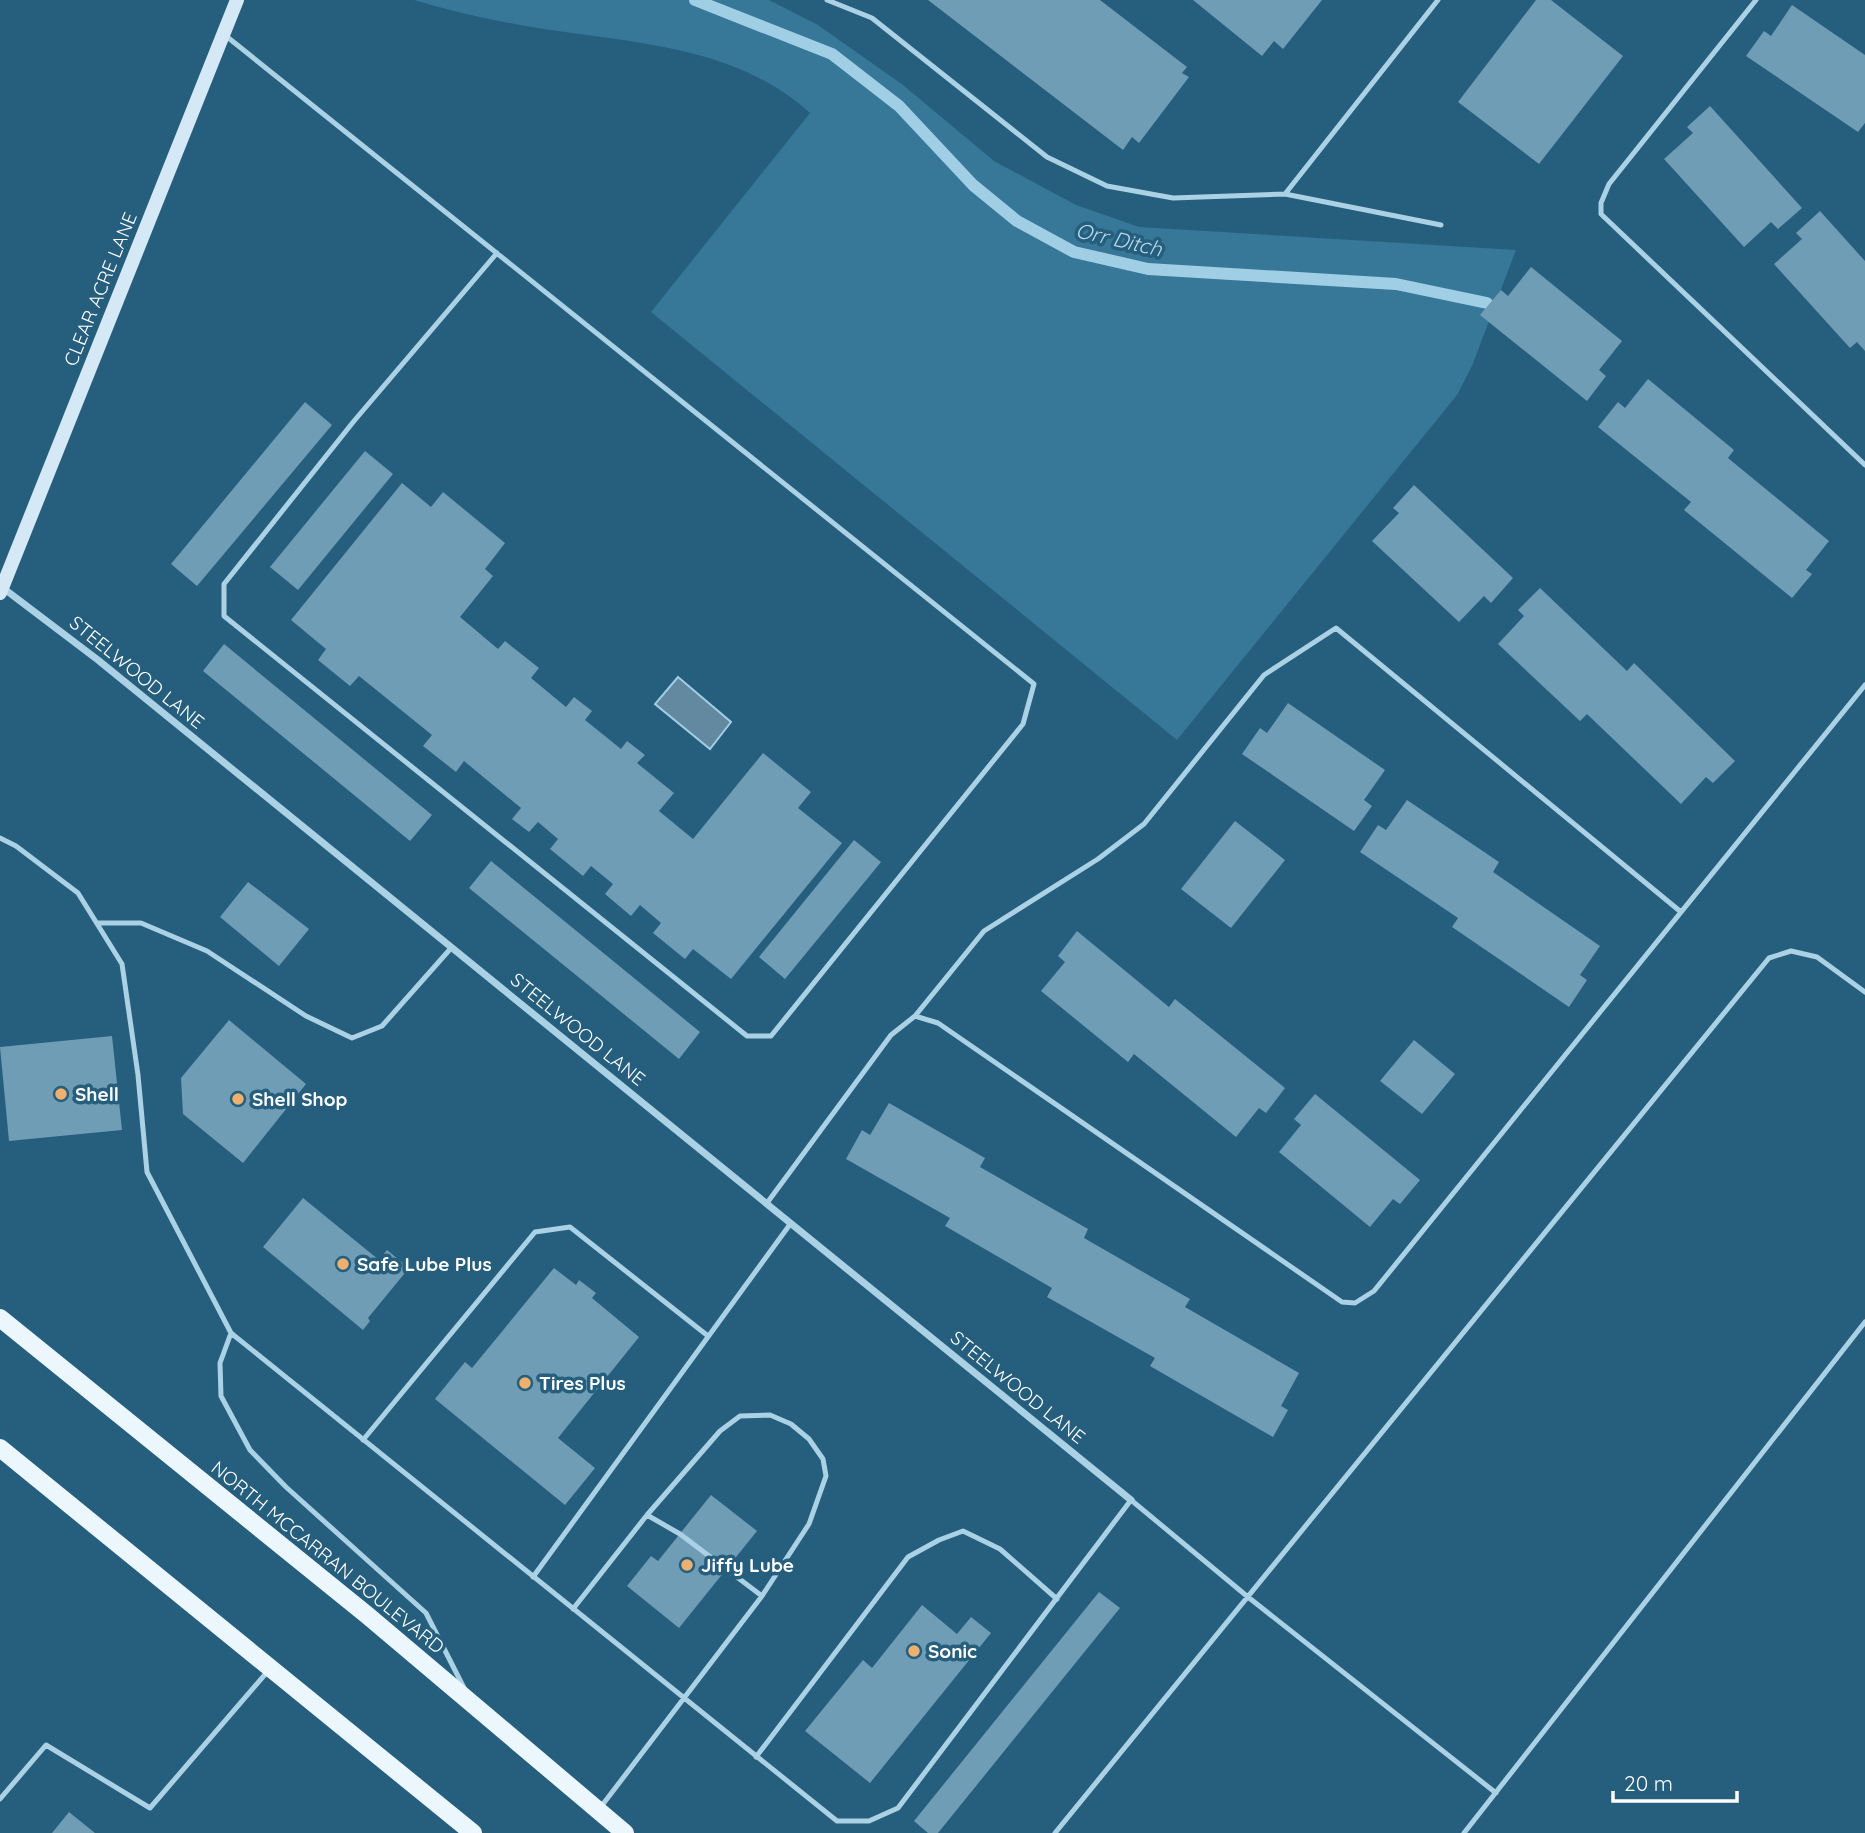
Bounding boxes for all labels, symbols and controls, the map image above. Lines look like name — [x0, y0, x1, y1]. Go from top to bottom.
street label: CLEAR ACRE LANE — [58, 209, 142, 369]
water label: Orr Ditch — [1073, 217, 1166, 262]
street label: STEELWOOD LANE — [65, 610, 209, 734]
street label: STEELWOOD LANE — [506, 967, 650, 1091]
place label: Shell — [75, 1082, 119, 1106]
marker: Shell — [53, 1086, 69, 1102]
place label: Shell Shop — [252, 1087, 348, 1111]
marker: Shell Shop — [230, 1091, 246, 1107]
place label: Safe Lube Plus — [357, 1252, 492, 1276]
marker: Safe Lube Plus — [335, 1256, 351, 1272]
street label: STEELWOOD LANE — [946, 1325, 1090, 1449]
place label: Tires Plus — [539, 1371, 626, 1395]
marker: Tires Plus — [517, 1375, 533, 1391]
street label: NORTH MCCARRAN BOULEVARD — [207, 1456, 449, 1658]
place label: Jiffy Lube — [701, 1553, 794, 1577]
marker: Jiffy Lube — [679, 1557, 695, 1573]
place label: Sonic — [928, 1639, 977, 1663]
marker: Sonic — [906, 1643, 922, 1659]
scale bar — [1613, 1759, 1737, 1803]
text: 20 m — [1624, 1770, 1673, 1796]

